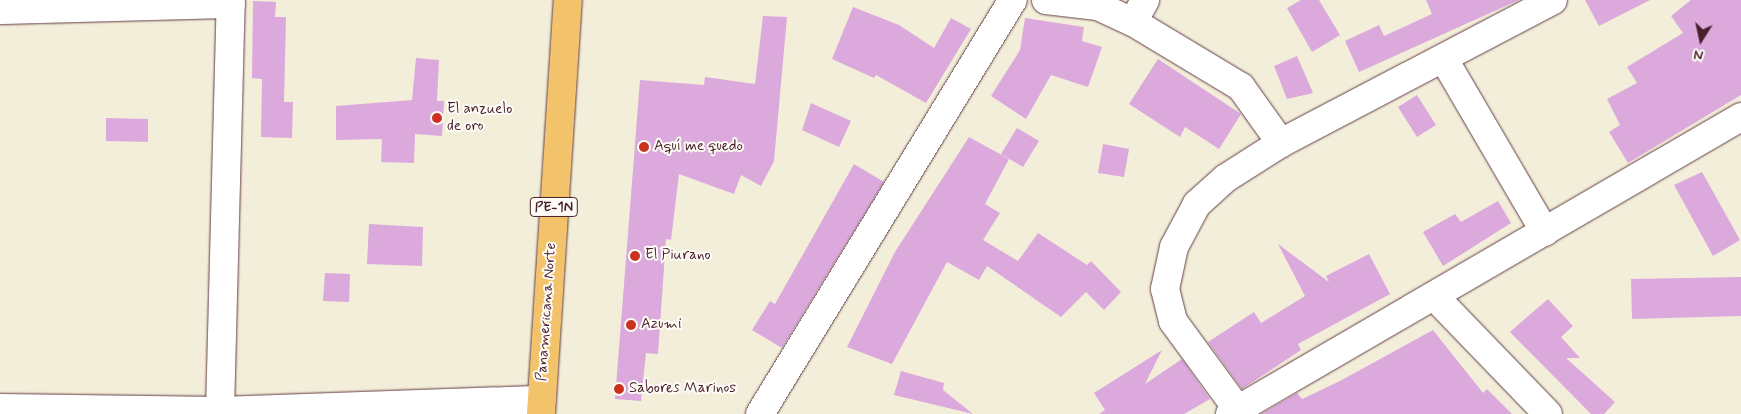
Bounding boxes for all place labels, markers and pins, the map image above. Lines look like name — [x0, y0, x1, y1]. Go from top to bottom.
place label: El anzuelo de oro — [447, 100, 509, 135]
marker: El anzuelo de oro — [431, 112, 443, 124]
place label: Aquí me quedo — [654, 138, 742, 156]
marker: Aquí me quedo — [638, 141, 650, 153]
place label: El Piurano — [645, 247, 711, 265]
marker: El Piurano — [629, 250, 641, 262]
place label: Azumi — [641, 316, 681, 334]
marker: Azumi — [625, 319, 637, 331]
place label: Sabores Marinos — [629, 380, 738, 398]
marker: Sabores Marinos — [613, 383, 625, 395]

